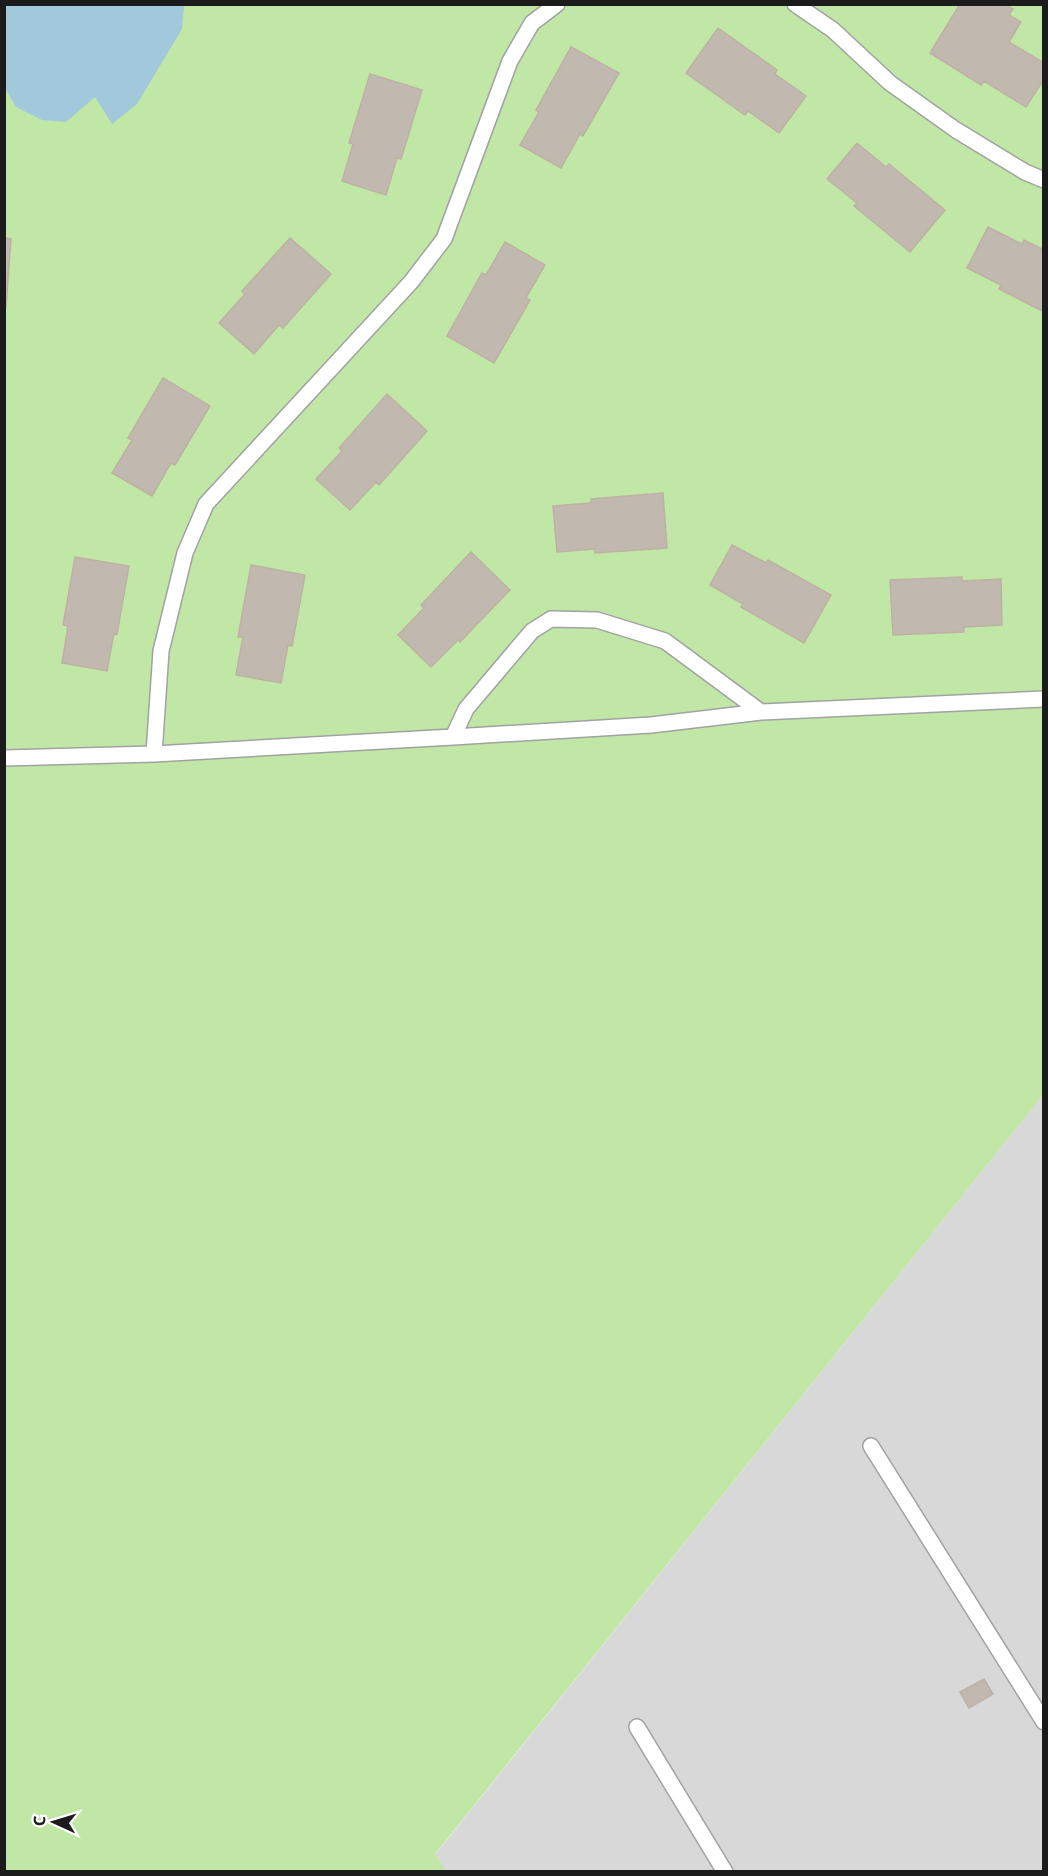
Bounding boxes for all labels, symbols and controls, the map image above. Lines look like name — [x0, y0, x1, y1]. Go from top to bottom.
north arrow — [24, 1792, 84, 1852]
text: С — [28, 1815, 50, 1827]

